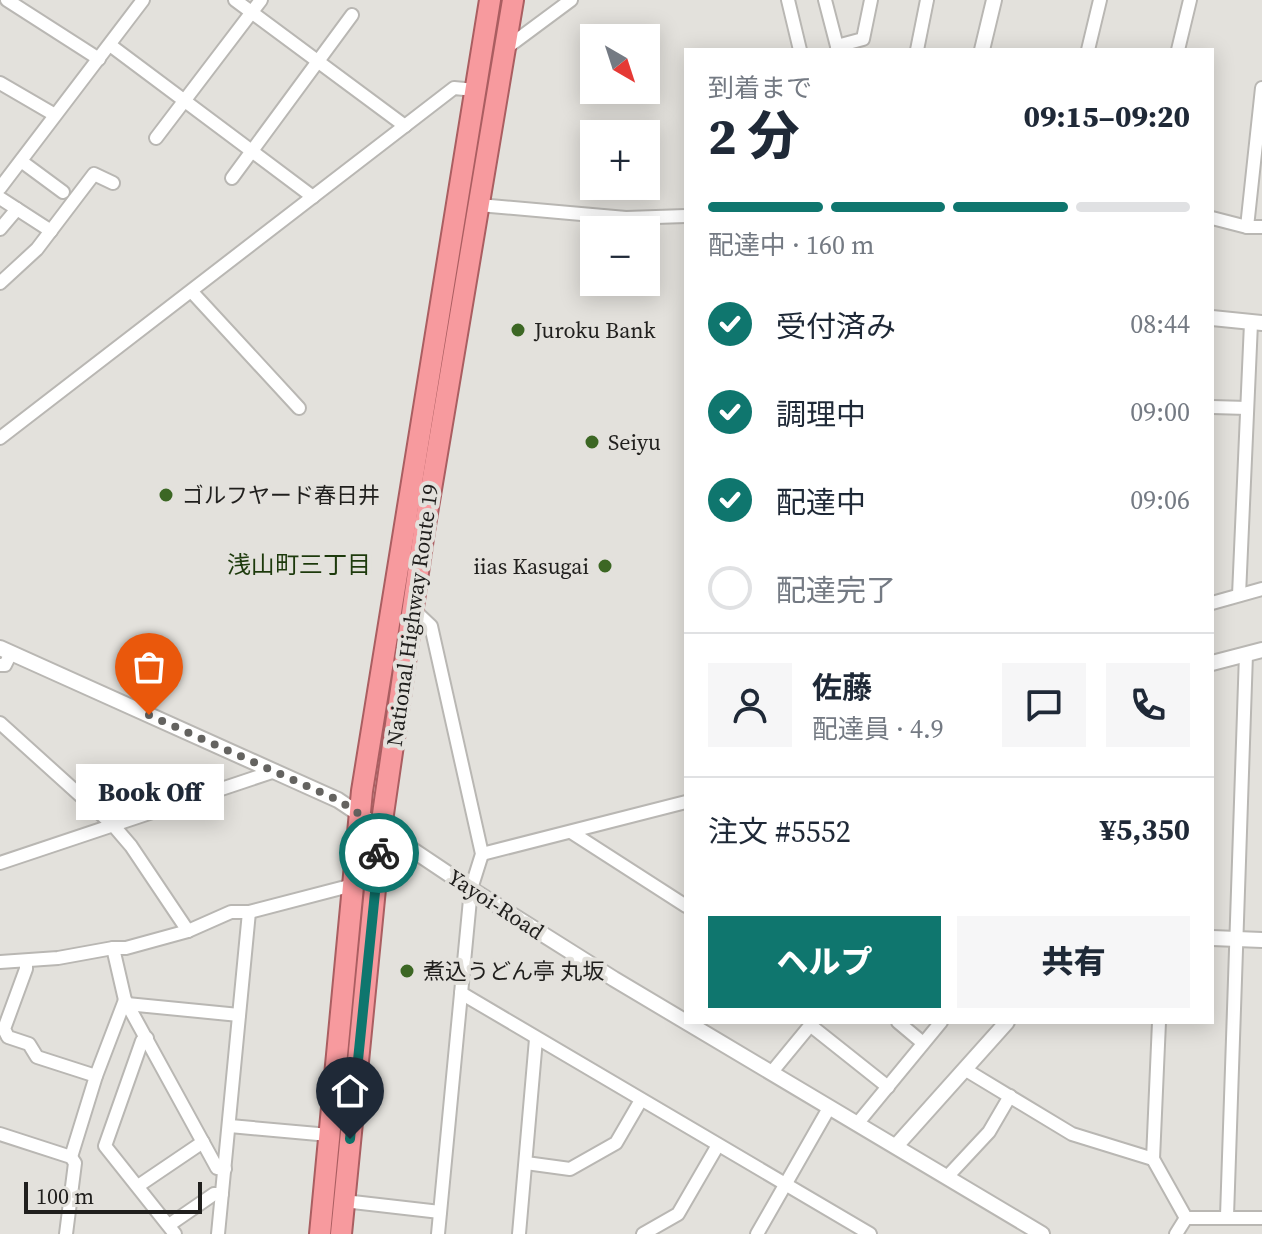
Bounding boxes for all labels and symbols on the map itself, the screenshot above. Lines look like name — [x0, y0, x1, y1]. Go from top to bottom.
north arrow — [580, 24, 660, 104]
place label: Juroku Bank — [533, 315, 657, 345]
marker: Juroku Bank — [509, 321, 527, 339]
place label: Seiyu — [608, 427, 661, 457]
marker: Seiyu — [583, 433, 601, 451]
place label: ゴルフヤード春日井 — [182, 480, 380, 510]
street label: National Highway Route 19 — [379, 482, 445, 748]
marker: ゴルフヤード春日井 — [157, 486, 175, 504]
district label: 浅山町三丁目 — [227, 548, 371, 581]
place label: iias Kasugai — [473, 551, 589, 581]
marker: iias Kasugai — [596, 557, 614, 575]
pin — [115, 633, 183, 715]
callout: Book Off — [75, 763, 223, 819]
courier — [339, 813, 419, 893]
street label: Yayoi-Road — [442, 862, 550, 947]
place label: 煮込うどん亭 丸坂 — [423, 956, 604, 986]
marker: 煮込うどん亭 丸坂 — [398, 962, 416, 980]
pin — [316, 1057, 384, 1139]
scale bar — [24, 1178, 202, 1214]

